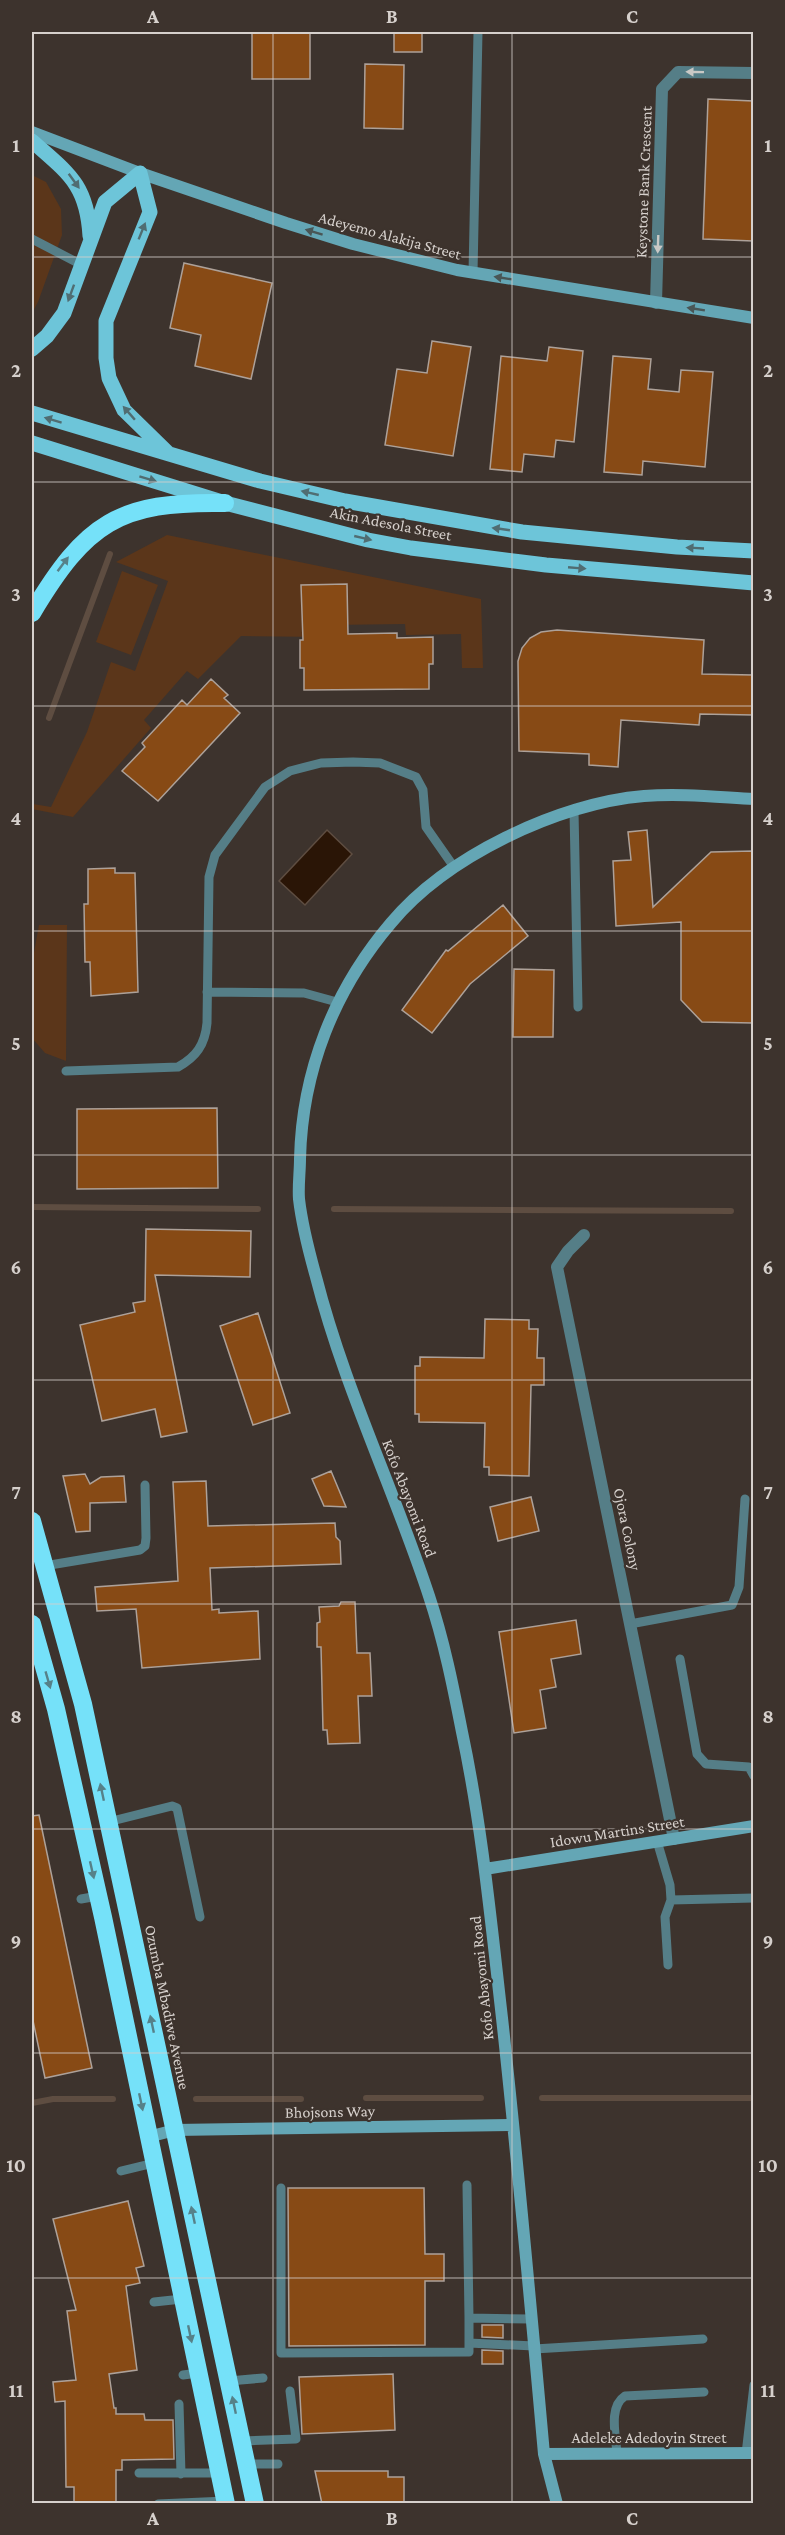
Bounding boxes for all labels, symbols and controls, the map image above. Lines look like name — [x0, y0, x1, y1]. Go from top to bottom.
text: A — [146, 5, 160, 27]
text: B — [386, 5, 398, 27]
text: C — [626, 5, 638, 27]
one-way arrow — [686, 68, 705, 77]
street label: Keystone Bank Crescent — [632, 105, 656, 258]
text: 1 — [12, 134, 20, 156]
text: 1 — [764, 134, 772, 156]
one-way arrow — [68, 173, 80, 189]
street label: Adeyemo Alakija Street — [316, 208, 464, 264]
one-way arrow — [137, 222, 147, 240]
one-way arrow — [305, 226, 323, 236]
one-way arrow — [653, 235, 662, 254]
one-way arrow — [494, 273, 513, 282]
one-way arrow — [66, 284, 76, 302]
one-way arrow — [686, 305, 705, 314]
text: 2 — [11, 359, 21, 381]
text: 2 — [763, 359, 773, 381]
one-way arrow — [122, 406, 136, 421]
one-way arrow — [44, 415, 62, 425]
one-way arrow — [139, 475, 157, 484]
one-way arrow — [300, 487, 319, 497]
street label: Akin Adesola Street — [329, 503, 454, 544]
one-way arrow — [491, 524, 510, 533]
one-way arrow — [354, 534, 372, 544]
one-way arrow — [686, 543, 705, 552]
one-way arrow — [57, 556, 70, 572]
one-way arrow — [567, 563, 586, 573]
text: 3 — [11, 583, 21, 605]
text: 3 — [763, 583, 773, 605]
text: 4 — [11, 807, 22, 829]
text: 4 — [763, 807, 774, 829]
text: 5 — [11, 1032, 21, 1054]
text: 5 — [763, 1032, 773, 1054]
text: 6 — [11, 1256, 21, 1278]
text: 6 — [763, 1256, 773, 1278]
street label: Kofo Abayomi Road — [378, 1437, 440, 1560]
text: 7 — [11, 1481, 21, 1503]
text: 7 — [763, 1481, 773, 1503]
street label: Ojora Colony — [610, 1486, 645, 1573]
one-way arrow — [44, 1671, 53, 1689]
text: 8 — [10, 1705, 22, 1727]
text: 8 — [762, 1705, 774, 1727]
one-way arrow — [97, 1783, 106, 1802]
street label: Idowu Martins Street — [549, 1812, 686, 1851]
one-way arrow — [88, 1861, 98, 1879]
street label: Kofo Abayomi Road — [466, 1914, 497, 2041]
street label: Ozumba Mbadiwe Avenue — [142, 1923, 193, 2091]
text: 9 — [11, 1930, 21, 1952]
text: 9 — [763, 1930, 773, 1952]
one-way arrow — [146, 2015, 156, 2033]
one-way arrow — [137, 2092, 146, 2111]
street label: Bhojsons Way — [285, 2102, 376, 2122]
text: 10 — [6, 2154, 26, 2176]
text: 10 — [758, 2154, 778, 2176]
one-way arrow — [188, 2205, 197, 2224]
one-way arrow — [185, 2324, 195, 2343]
text: 11 — [9, 2379, 24, 2401]
text: 11 — [761, 2379, 776, 2401]
one-way arrow — [229, 2396, 239, 2414]
street label: Adeleke Adedoyin Street — [572, 2429, 727, 2447]
text: A — [146, 2507, 160, 2529]
text: B — [386, 2507, 398, 2529]
text: C — [626, 2507, 638, 2529]

